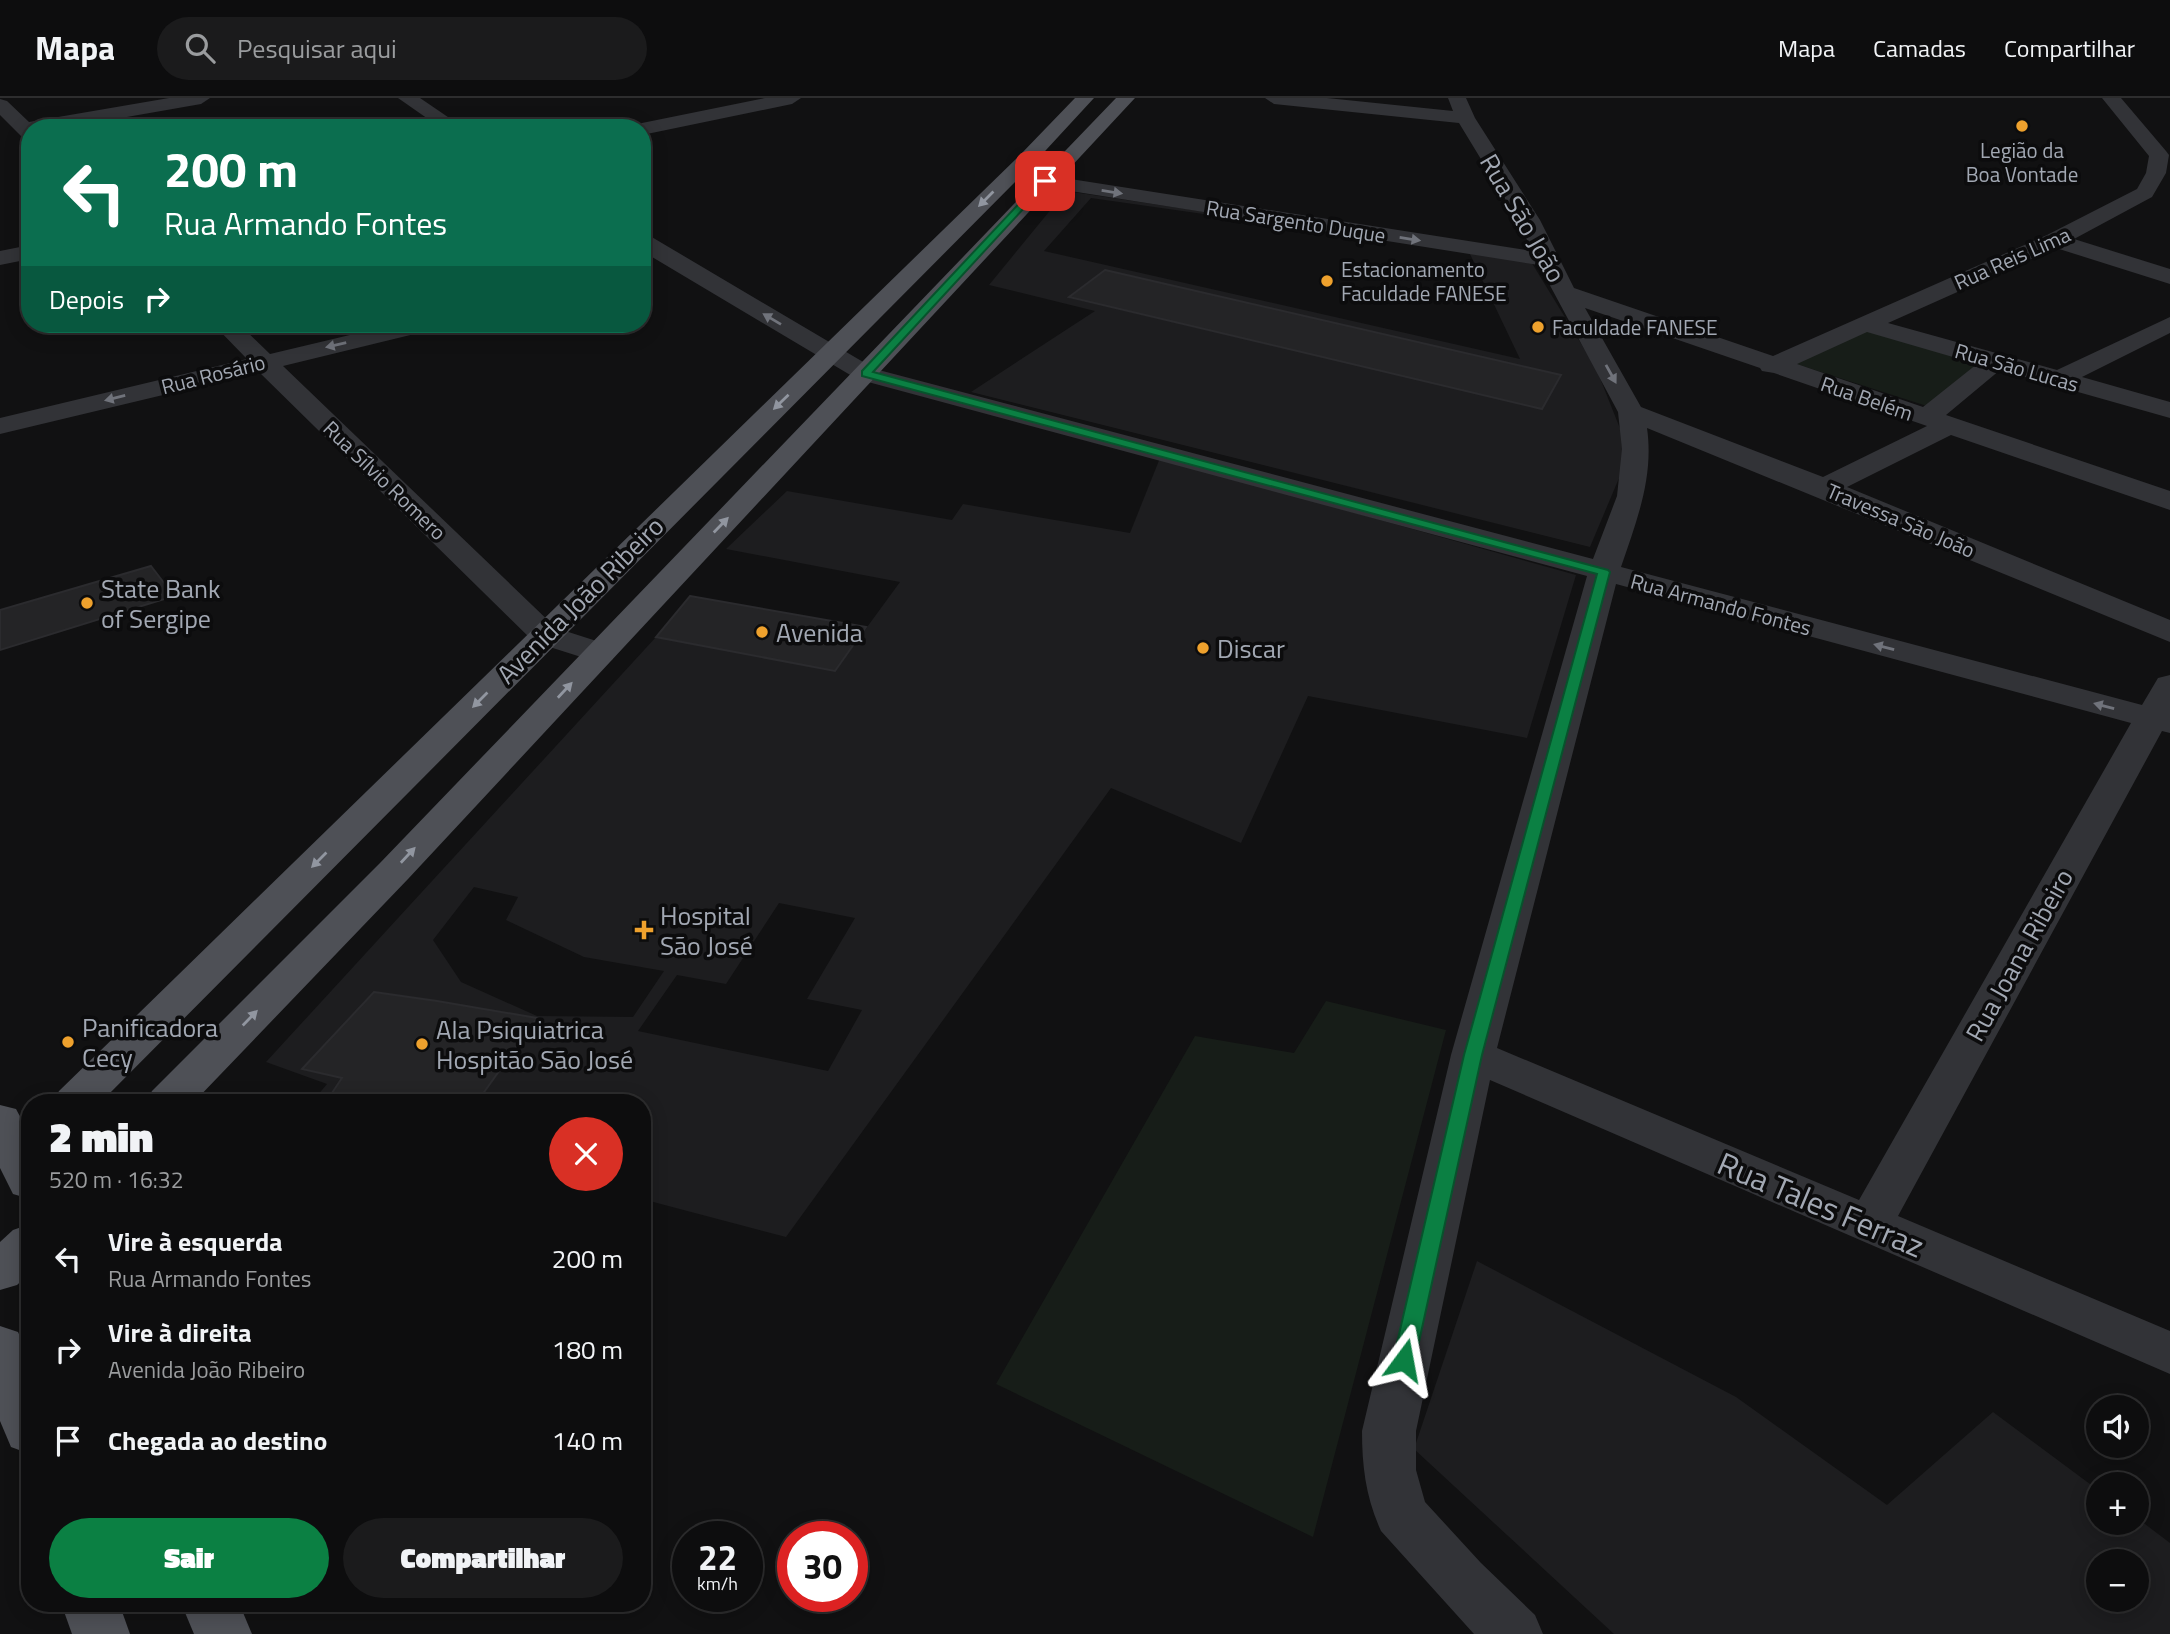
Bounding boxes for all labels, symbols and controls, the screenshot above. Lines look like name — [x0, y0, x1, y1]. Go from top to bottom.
search box — [157, 17, 647, 80]
text: Mapa — [35, 23, 115, 73]
icon: search — [181, 29, 219, 67]
text: Pesquisar aqui — [237, 29, 397, 68]
text: Mapa — [1778, 30, 1835, 66]
text: Camadas — [1873, 30, 1966, 66]
text: Compartilhar — [2004, 30, 2135, 66]
marker: Legião da Boa Vontade — [2014, 118, 2030, 134]
text: 200 m — [164, 131, 298, 206]
place label: Legião da Boa Vontade — [1966, 134, 2078, 190]
street label: Rua São João — [1470, 146, 1576, 290]
icon: left — [49, 147, 140, 238]
pin — [1015, 151, 1075, 211]
icon: arrive — [1026, 162, 1064, 200]
one-way arrow — [1101, 187, 1123, 198]
one-way arrow — [978, 191, 995, 207]
street label: Rua Sargento Duque — [1204, 191, 1388, 251]
text: Rua Armando Fontes — [164, 199, 447, 247]
street label: Rua Reis Lima — [1949, 218, 2076, 298]
one-way arrow — [1399, 234, 1421, 245]
place label: Estacionamento Faculdade FANESE — [1341, 253, 1507, 309]
marker: Estacionamento Faculdade FANESE — [1319, 273, 1335, 289]
text: Depois — [49, 280, 124, 319]
icon: right — [138, 280, 176, 318]
place label: Faculdade FANESE — [1552, 311, 1718, 343]
one-way arrow — [762, 312, 781, 325]
marker: Faculdade FANESE — [1530, 319, 1546, 335]
street label: Rua São Lucas — [1951, 334, 2083, 400]
one-way arrow — [325, 340, 347, 351]
street label: Rua Rosário — [158, 346, 268, 402]
one-way arrow — [1605, 365, 1617, 384]
street label: Rua Belém — [1817, 367, 1917, 429]
one-way arrow — [104, 393, 126, 404]
one-way arrow — [773, 393, 790, 410]
street label: Rua Sílvio Romero — [316, 413, 454, 547]
street label: Travessa São João — [1822, 474, 1980, 566]
street label: Avenida João Ribeiro — [487, 507, 673, 693]
one-way arrow — [712, 517, 728, 534]
street label: Rua Armando Fontes — [1627, 564, 1815, 644]
place label: State Bank of Sergipe — [101, 569, 220, 638]
marker: State Bank of Sergipe — [79, 595, 95, 611]
place label: Avenida — [776, 613, 863, 652]
marker: Avenida — [754, 624, 770, 640]
place label: Discar — [1217, 629, 1285, 668]
marker: Discar — [1195, 640, 1211, 656]
one-way arrow — [1873, 641, 1895, 652]
one-way arrow — [556, 682, 572, 699]
one-way arrow — [472, 691, 489, 708]
one-way arrow — [2093, 700, 2115, 711]
one-way arrow — [400, 847, 417, 864]
one-way arrow — [311, 852, 327, 868]
street label: Rua Joana Ribeiro — [1955, 862, 2083, 1048]
place label: Hospital São José — [660, 896, 753, 965]
marker: Hospital São José — [634, 920, 654, 940]
place label: Panificadora Cecy — [82, 1008, 218, 1077]
one-way arrow — [241, 1010, 258, 1027]
place label: Ala Psiquiatrica Hospitão São José — [436, 1010, 633, 1079]
marker: Panificadora Cecy — [60, 1034, 76, 1050]
marker: Ala Psiquiatrica Hospitão São José — [414, 1036, 430, 1052]
text: 2 min — [49, 1104, 153, 1168]
button: close — [549, 1117, 623, 1191]
street label: Rua Tales Ferraz — [1710, 1139, 1932, 1269]
text: 520 m · 16:32 — [49, 1162, 184, 1197]
text: Vire à esquerda — [108, 1222, 283, 1261]
text: 200 m — [552, 1239, 623, 1278]
icon: left — [49, 1240, 87, 1278]
text: Rua Armando Fontes — [108, 1261, 312, 1296]
text: Vire à direita — [108, 1313, 251, 1352]
position arrow — [1367, 1323, 1441, 1397]
text: 180 m — [552, 1330, 623, 1369]
icon: right — [49, 1331, 87, 1369]
text: Avenida João Ribeiro — [108, 1352, 305, 1387]
map controls — [2086, 1395, 2149, 1612]
button: sound — [2086, 1395, 2149, 1458]
text: Chegada ao destino — [108, 1421, 327, 1460]
text: 140 m — [552, 1421, 623, 1460]
icon: arrive — [49, 1422, 87, 1460]
button: + — [2086, 1472, 2149, 1535]
button: Sair — [49, 1518, 329, 1598]
button: Compartilhar — [343, 1518, 623, 1598]
speed limit sign: 30 — [777, 1521, 868, 1612]
text: 22 — [698, 1530, 737, 1584]
button: − — [2086, 1549, 2149, 1612]
text: km/h — [697, 1570, 738, 1597]

